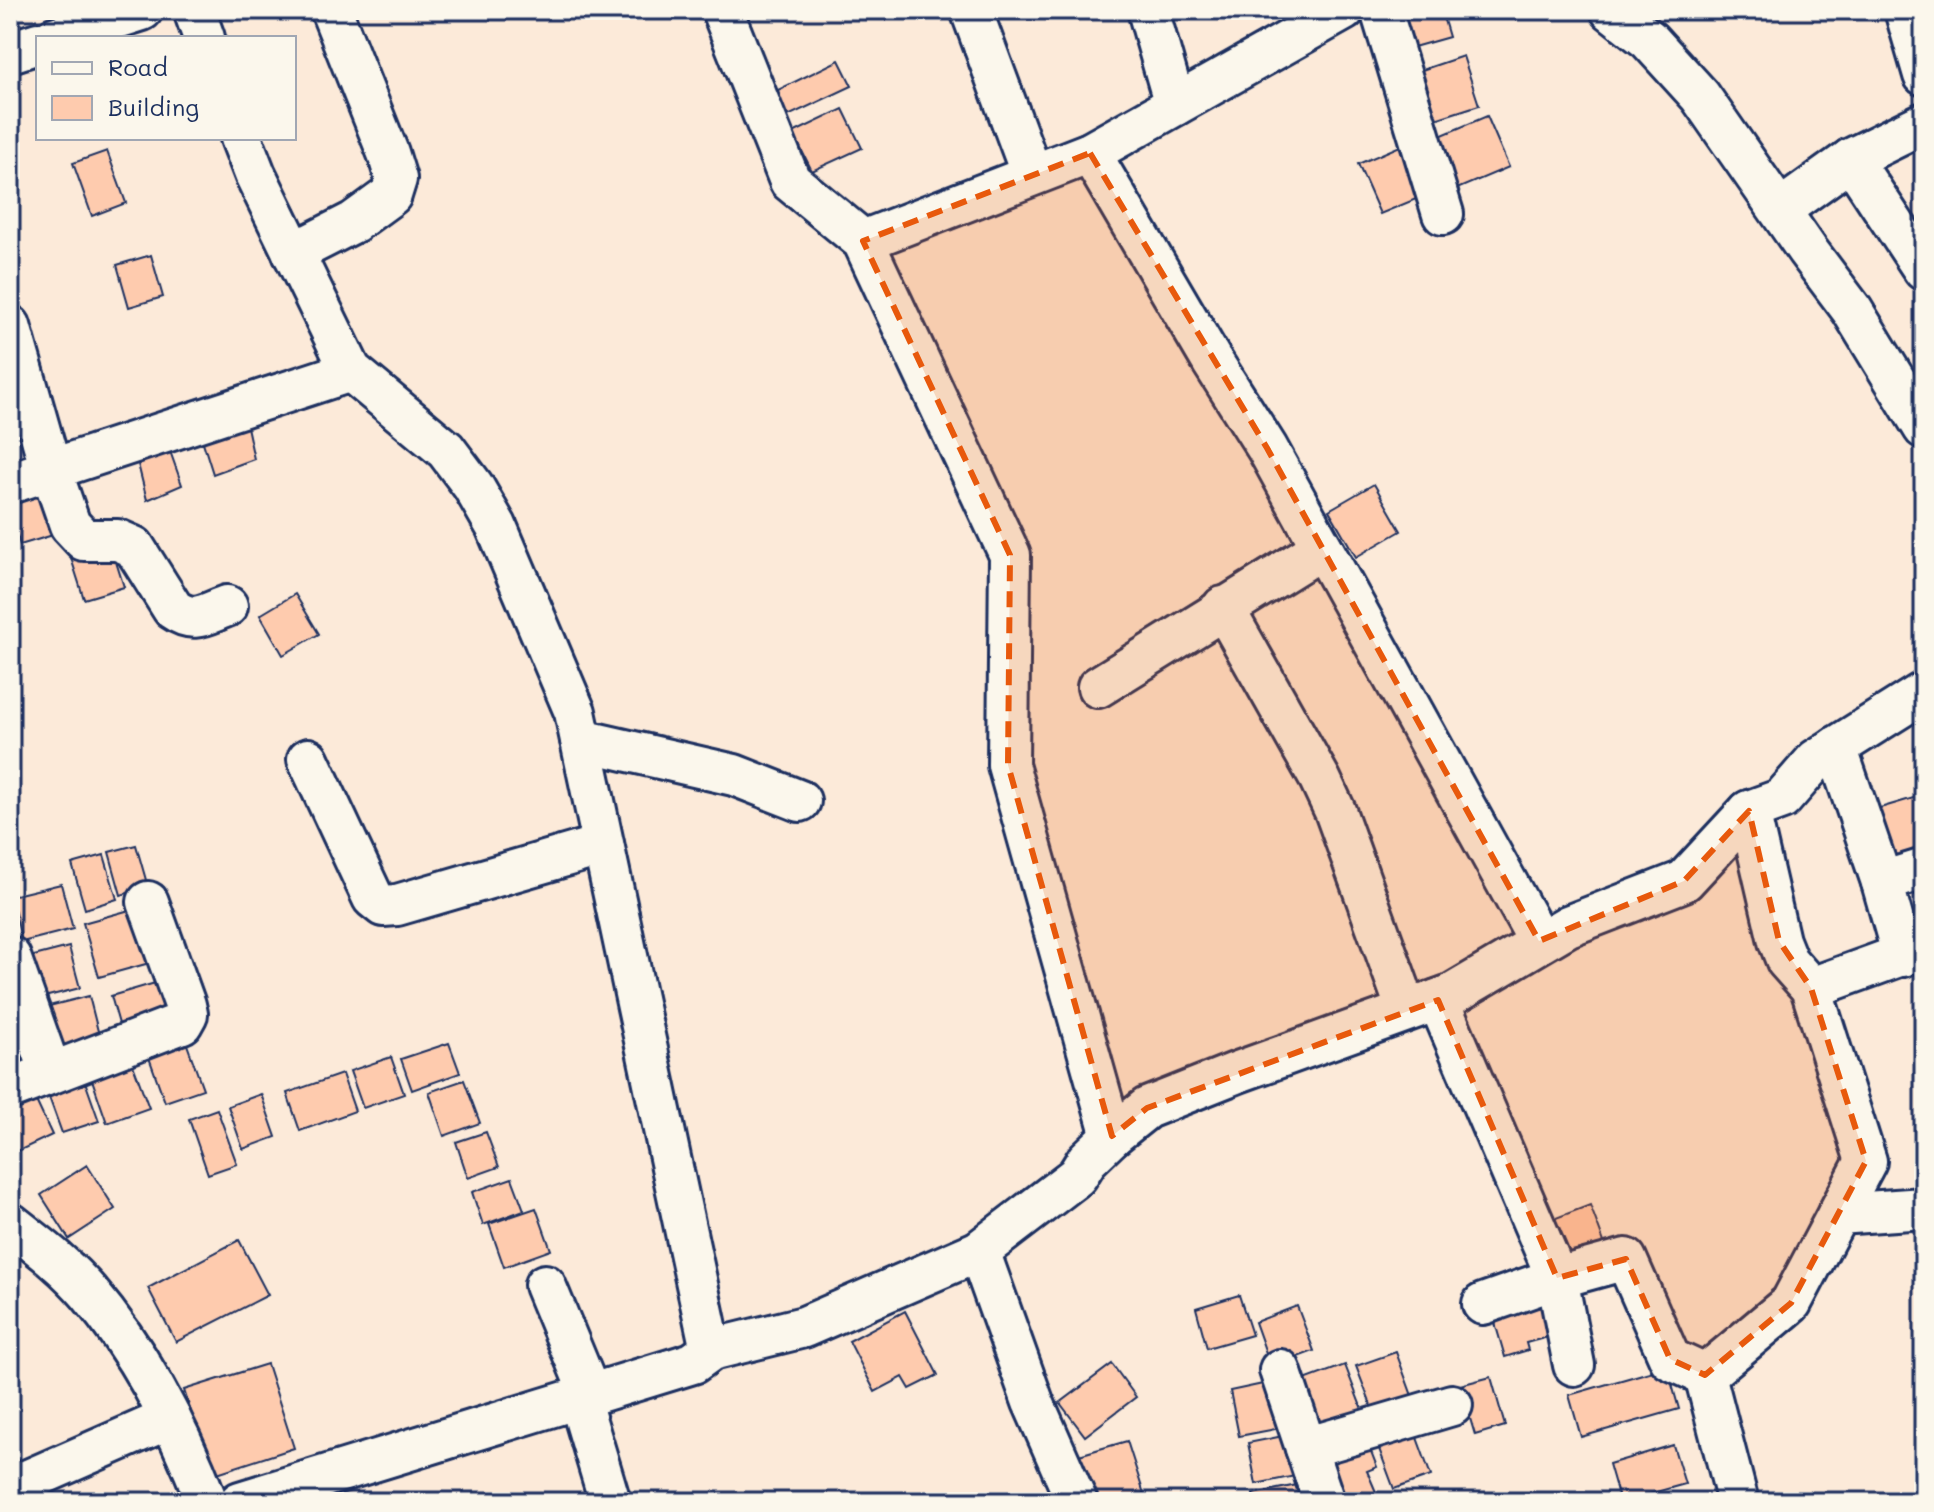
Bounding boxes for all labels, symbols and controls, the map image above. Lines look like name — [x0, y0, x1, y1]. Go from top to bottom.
legend — [36, 36, 296, 140]
text: Road — [108, 51, 168, 82]
text: Building — [108, 91, 199, 122]

